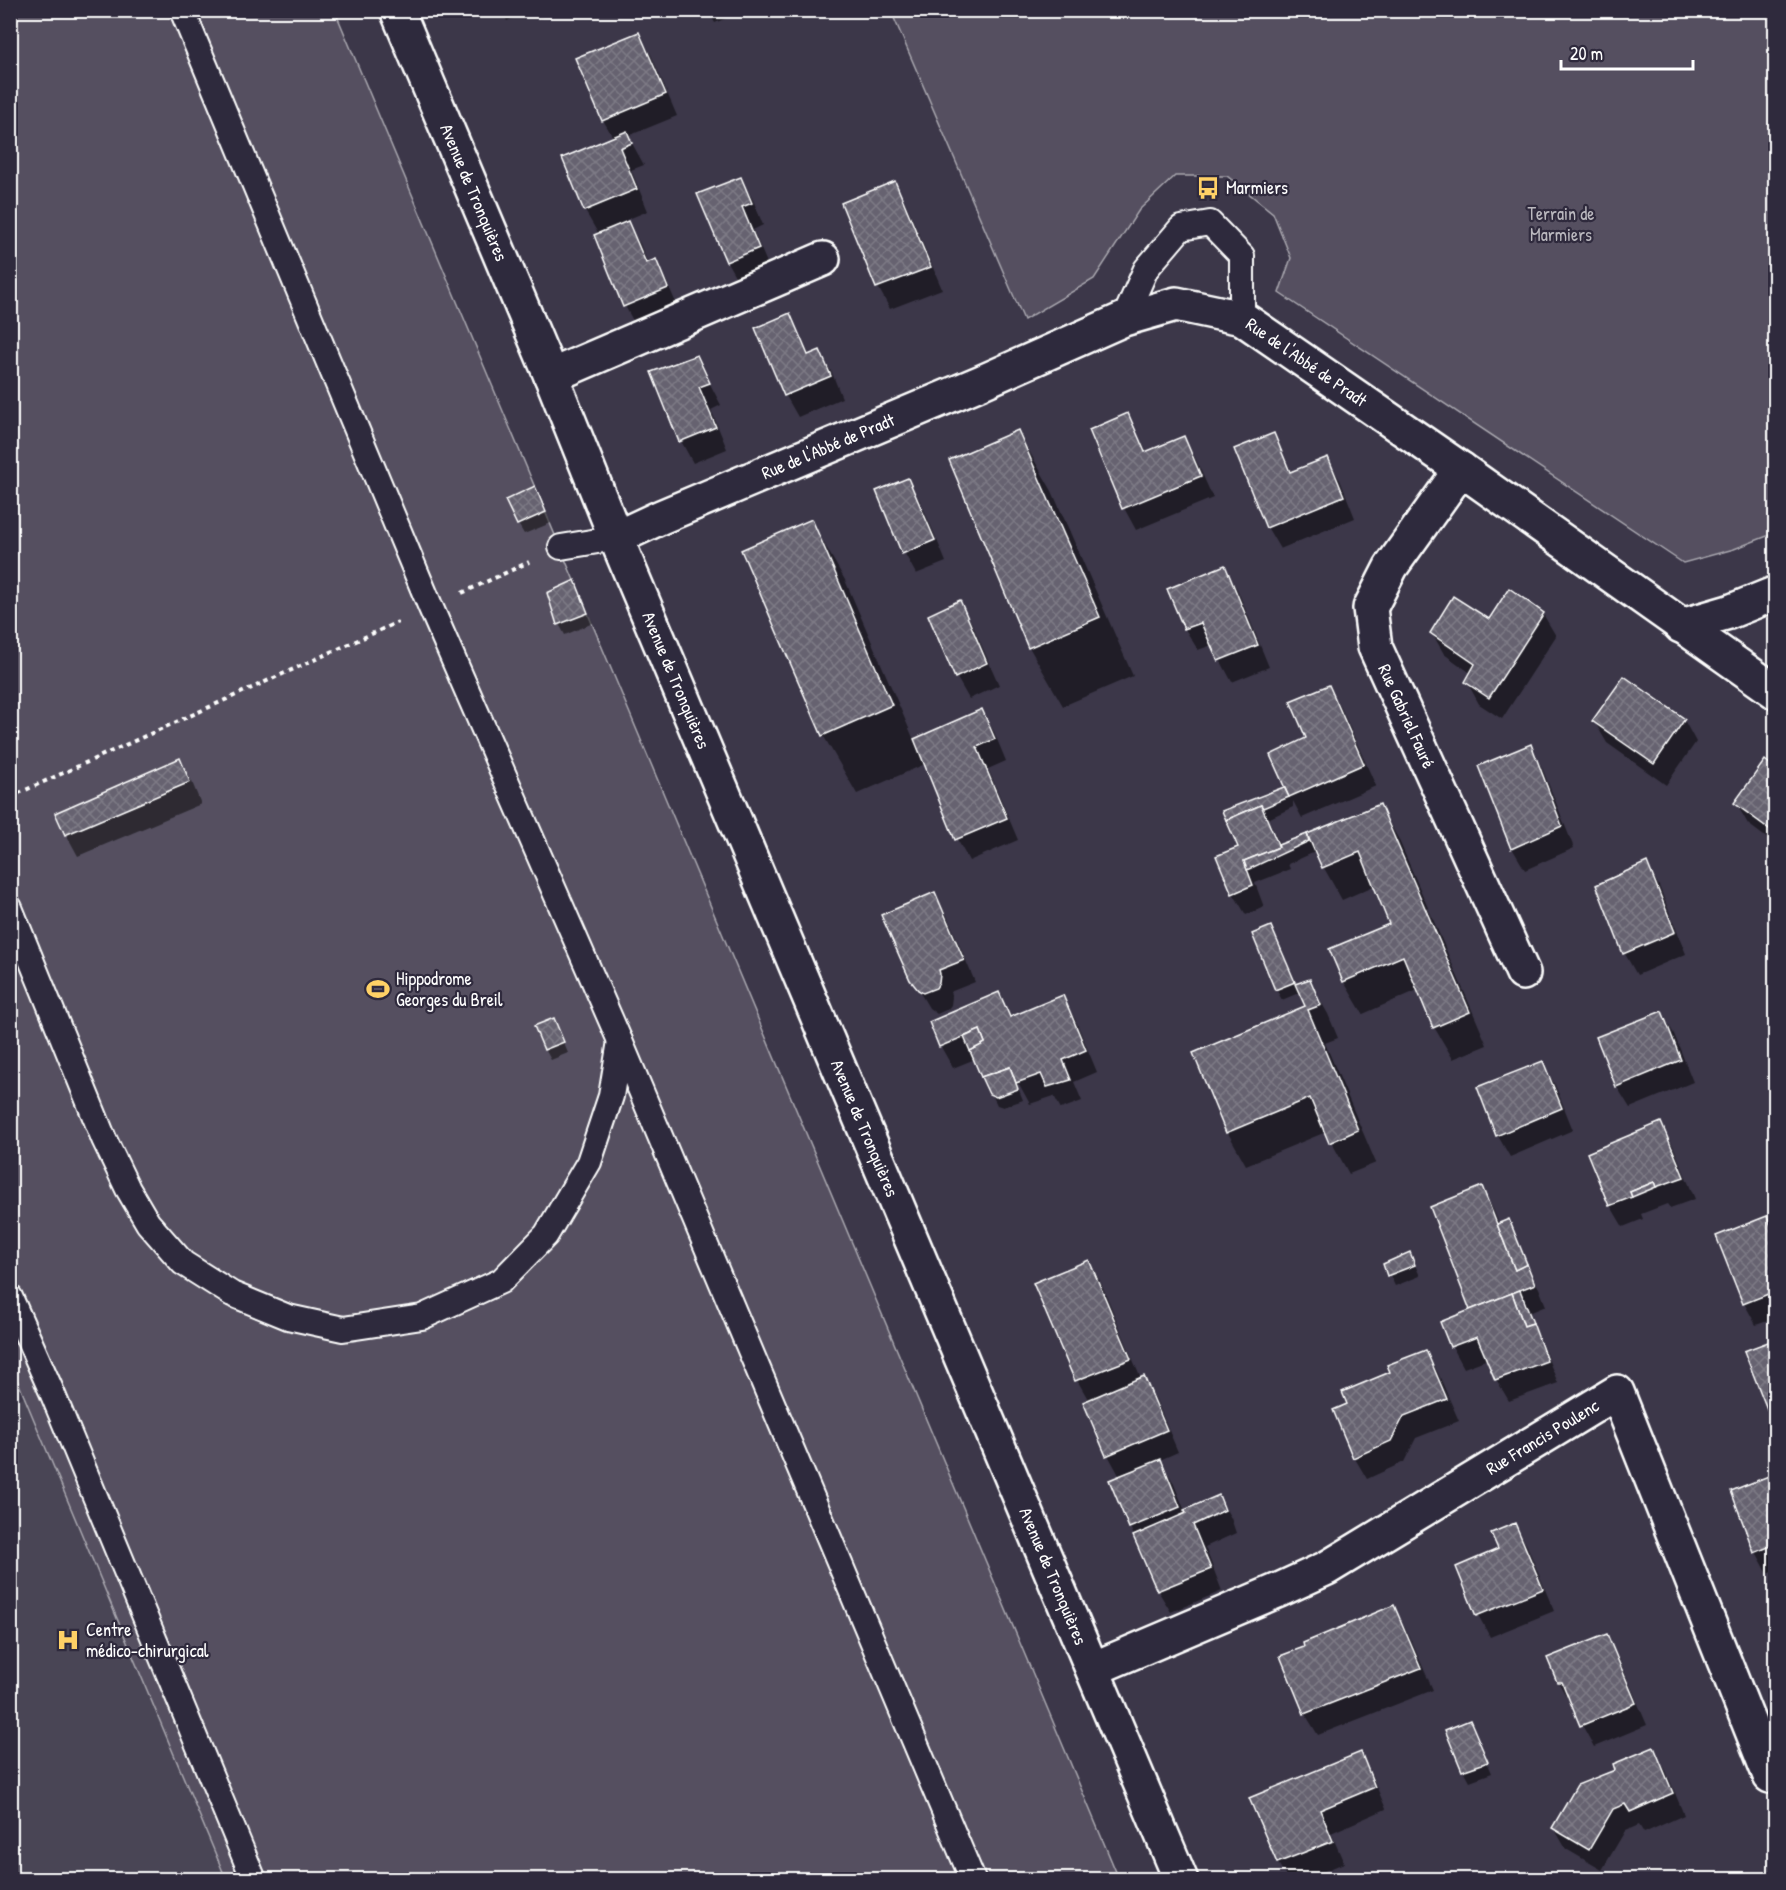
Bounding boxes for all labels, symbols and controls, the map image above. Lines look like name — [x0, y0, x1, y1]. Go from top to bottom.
scale bar — [1561, 33, 1693, 71]
text: 20 m — [1570, 41, 1603, 66]
street label: Avenue de Tronquières — [434, 120, 514, 265]
bus stop icon: Marmiers — [1195, 175, 1221, 201]
place label: Marmiers — [1226, 175, 1288, 200]
park label: Terrain de Marmiers — [1528, 201, 1595, 247]
street label: Rue de l'Abbé de Pradt — [1241, 311, 1373, 413]
street label: Rue de l'Abbé de Pradt — [758, 407, 899, 485]
street label: Avenue de Tronquières — [636, 608, 716, 753]
street label: Rue Gabriel Fauré — [1372, 660, 1441, 772]
place label: Hippodrome Georges du Breil — [396, 966, 503, 1012]
sports icon: Hippodrome Georges du Breil — [365, 976, 391, 1002]
street label: Avenue de Tronquières — [825, 1056, 905, 1201]
street label: Rue Francis Poulenc — [1481, 1393, 1603, 1481]
street label: Avenue de Tronquières — [1014, 1503, 1094, 1648]
place label: Centre médico-chirurgical — [86, 1617, 209, 1663]
hospital icon: Centre médico-chirurgical — [55, 1627, 81, 1653]

